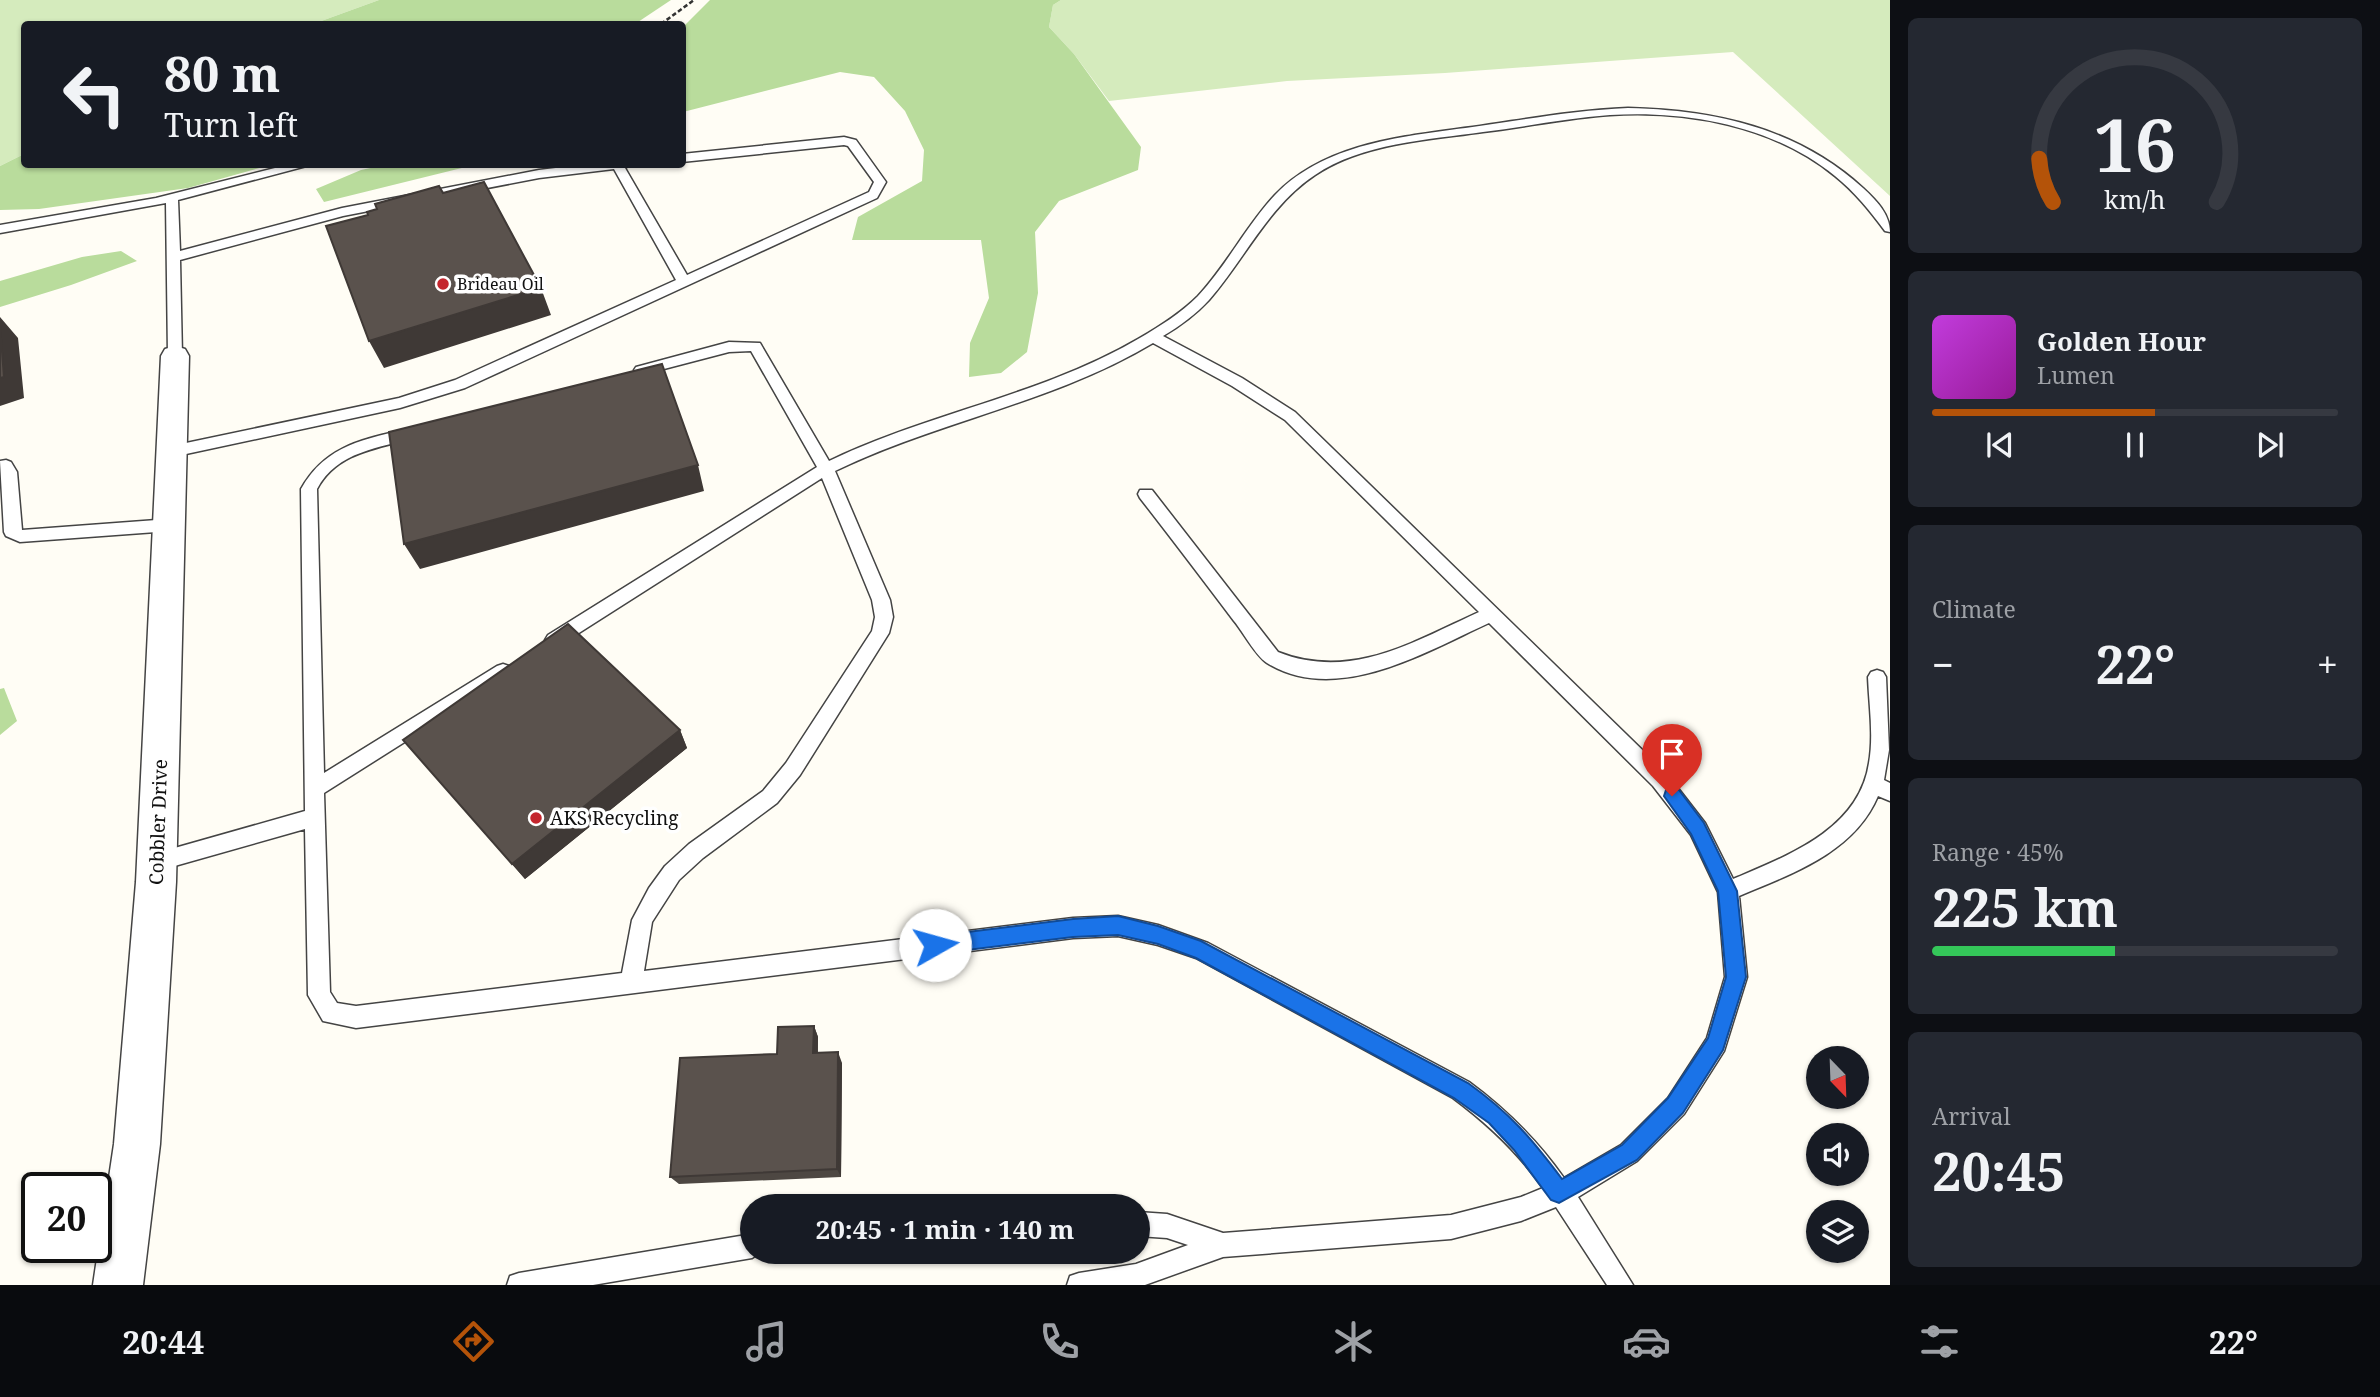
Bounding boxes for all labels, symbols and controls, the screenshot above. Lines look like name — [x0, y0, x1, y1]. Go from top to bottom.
text: 80 m — [164, 40, 280, 106]
icon: left — [49, 49, 140, 140]
text: 16 — [2094, 94, 2176, 193]
text: Turn left — [164, 103, 298, 146]
text: km/h — [2104, 182, 2166, 216]
place label: Brideau Oil — [457, 273, 544, 295]
marker: Brideau Oil — [435, 276, 451, 292]
text: Golden Hour — [2037, 323, 2206, 359]
text: Lumen — [2037, 359, 2115, 391]
icon: previous — [1981, 426, 2019, 464]
icon: pause — [2116, 426, 2154, 464]
icon: next — [2251, 426, 2289, 464]
text: Climate — [1932, 593, 2016, 625]
text: 22° — [2096, 628, 2175, 699]
text: − — [1932, 638, 1954, 690]
text: + — [2317, 638, 2338, 690]
pin — [1642, 724, 1702, 796]
icon: arrive — [1653, 735, 1691, 773]
street label: Cobbler Drive — [143, 759, 173, 885]
place label: AKS Recycling — [550, 805, 678, 831]
marker: AKS Recycling — [528, 810, 544, 826]
text: Range · 45% — [1932, 836, 2064, 868]
text: 225 km — [1932, 871, 2118, 942]
position arrow — [898, 908, 972, 982]
north arrow — [1806, 1046, 1869, 1110]
map controls — [1806, 1046, 1869, 1263]
text: Arrival — [1932, 1100, 2011, 1132]
button: sound — [1806, 1123, 1869, 1186]
text: 20:45 — [1932, 1135, 2065, 1206]
speed limit sign: 20 — [21, 1172, 112, 1263]
button: layers — [1806, 1200, 1869, 1263]
text: 20:45 · 1 min · 140 m — [815, 1211, 1075, 1247]
icon: directions — [449, 1317, 498, 1366]
icon: music — [742, 1317, 791, 1366]
icon: phone — [1035, 1317, 1084, 1366]
icon: climate — [1329, 1317, 1378, 1366]
icon: car — [1622, 1317, 1671, 1366]
icon: filters — [1915, 1317, 1964, 1366]
text: 20:44 — [122, 1320, 204, 1363]
text: 22° — [2209, 1320, 2258, 1363]

